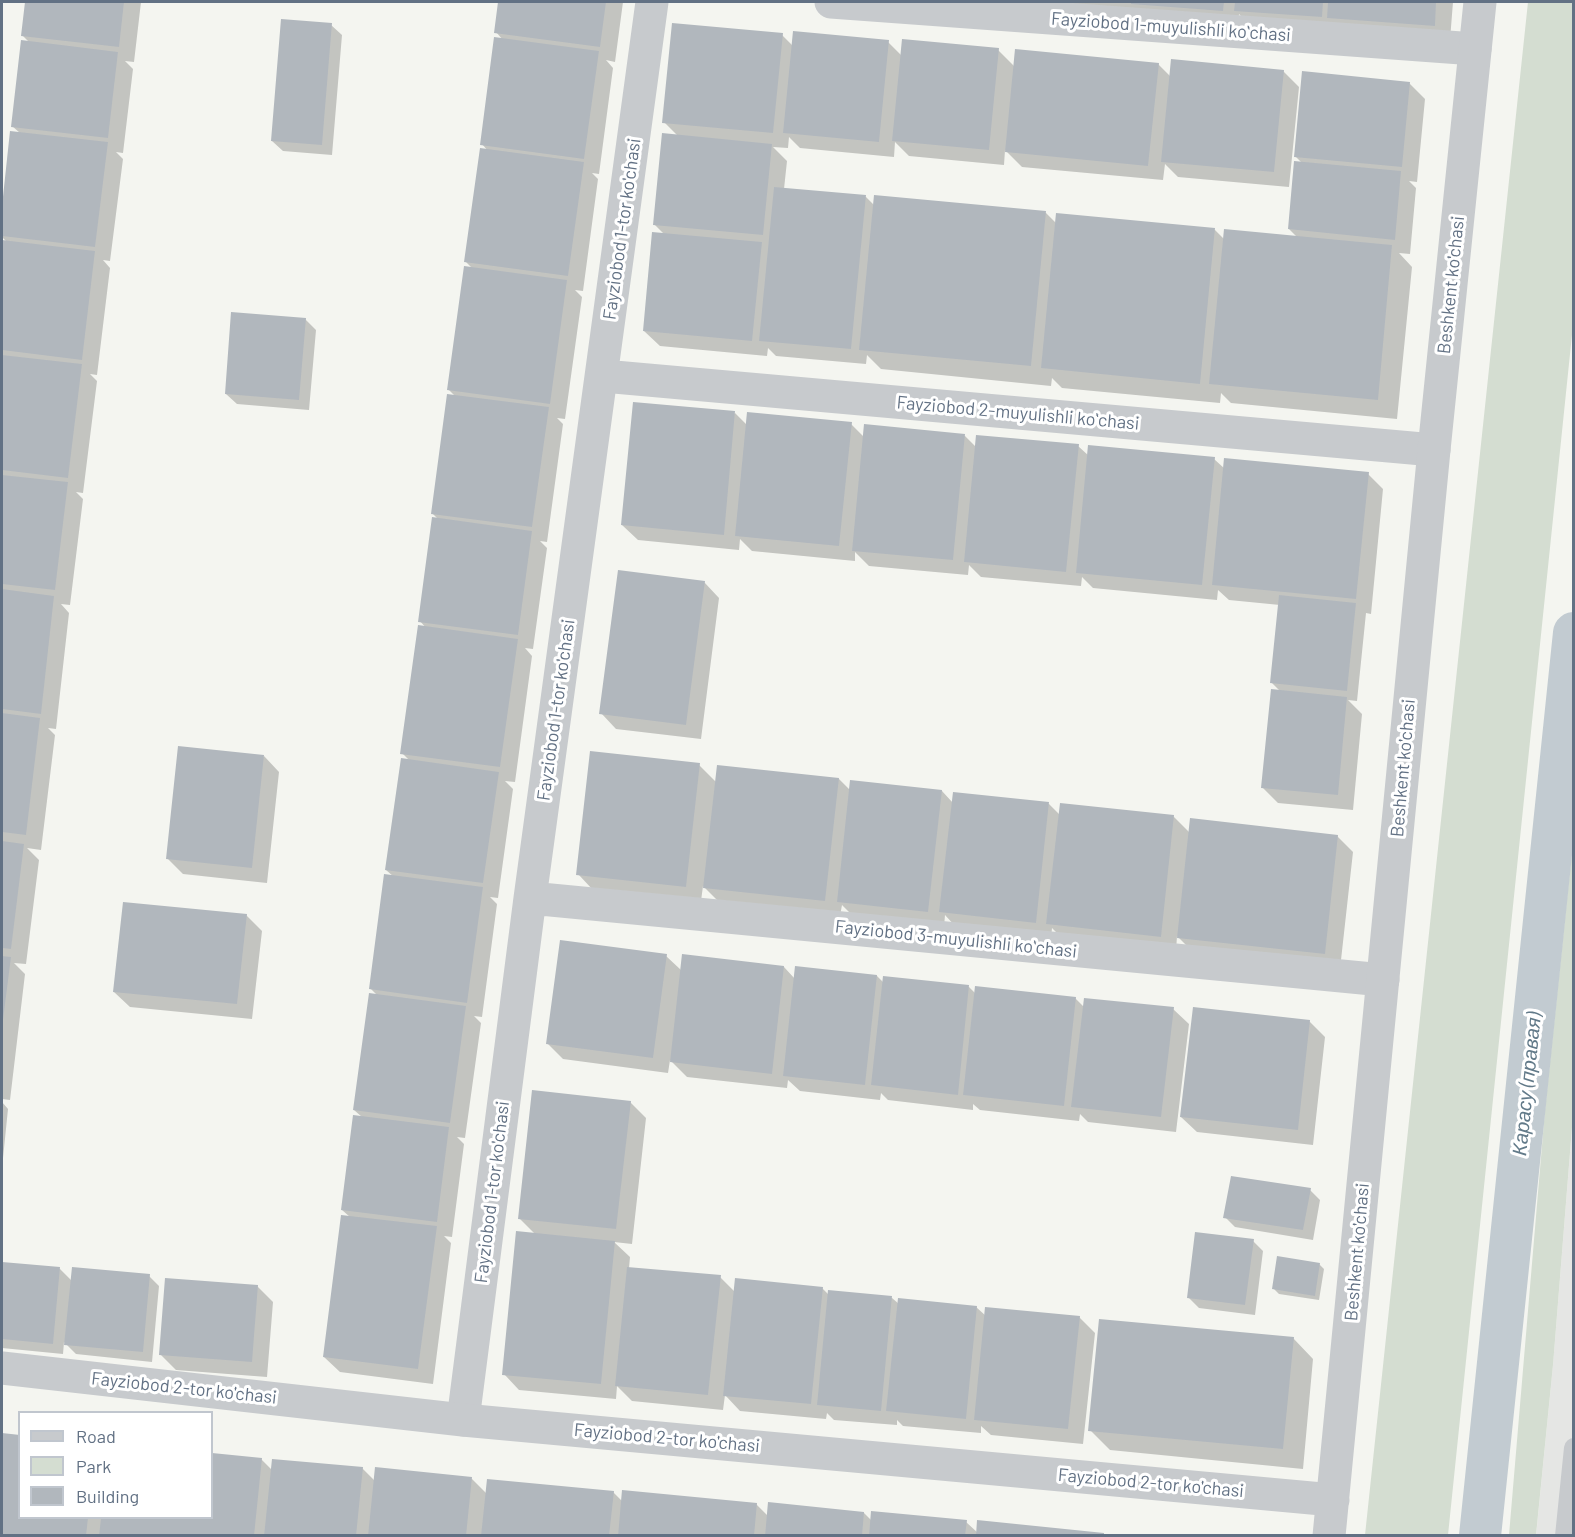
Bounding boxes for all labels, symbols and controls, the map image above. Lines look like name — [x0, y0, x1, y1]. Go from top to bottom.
street label: Fayziobod 1-muyulishli koʻchasi — [1050, 8, 1292, 46]
street label: Fayziobod 1-tor ko'chasi — [599, 137, 645, 321]
street label: Beshkent ko'chasi — [1433, 215, 1469, 355]
street label: Fayziobod 2-muyulishli koʻchasi — [896, 392, 1140, 434]
street label: Fayziobod 1-tor ko'chasi — [533, 618, 579, 802]
street label: Beshkent ko'chasi — [1386, 698, 1420, 838]
street label: Fayziobod 3-muyulishli koʻchasi — [834, 916, 1078, 962]
water label: Карасу (правая) — [1508, 1011, 1546, 1157]
street label: Fayziobod 1-tor ko'chasi — [470, 1100, 514, 1284]
street label: Beshkent ko'chasi — [1340, 1182, 1374, 1322]
street label: Fayziobod 2-tor ko'chasi — [90, 1368, 278, 1408]
legend — [18, 1411, 213, 1519]
street label: Fayziobod 2-tor ko'chasi — [573, 1419, 761, 1457]
text: Road — [76, 1425, 116, 1447]
text: Park — [76, 1455, 111, 1477]
street label: Fayziobod 2-tor ko'chasi — [1057, 1464, 1245, 1502]
text: Building — [76, 1485, 139, 1507]

